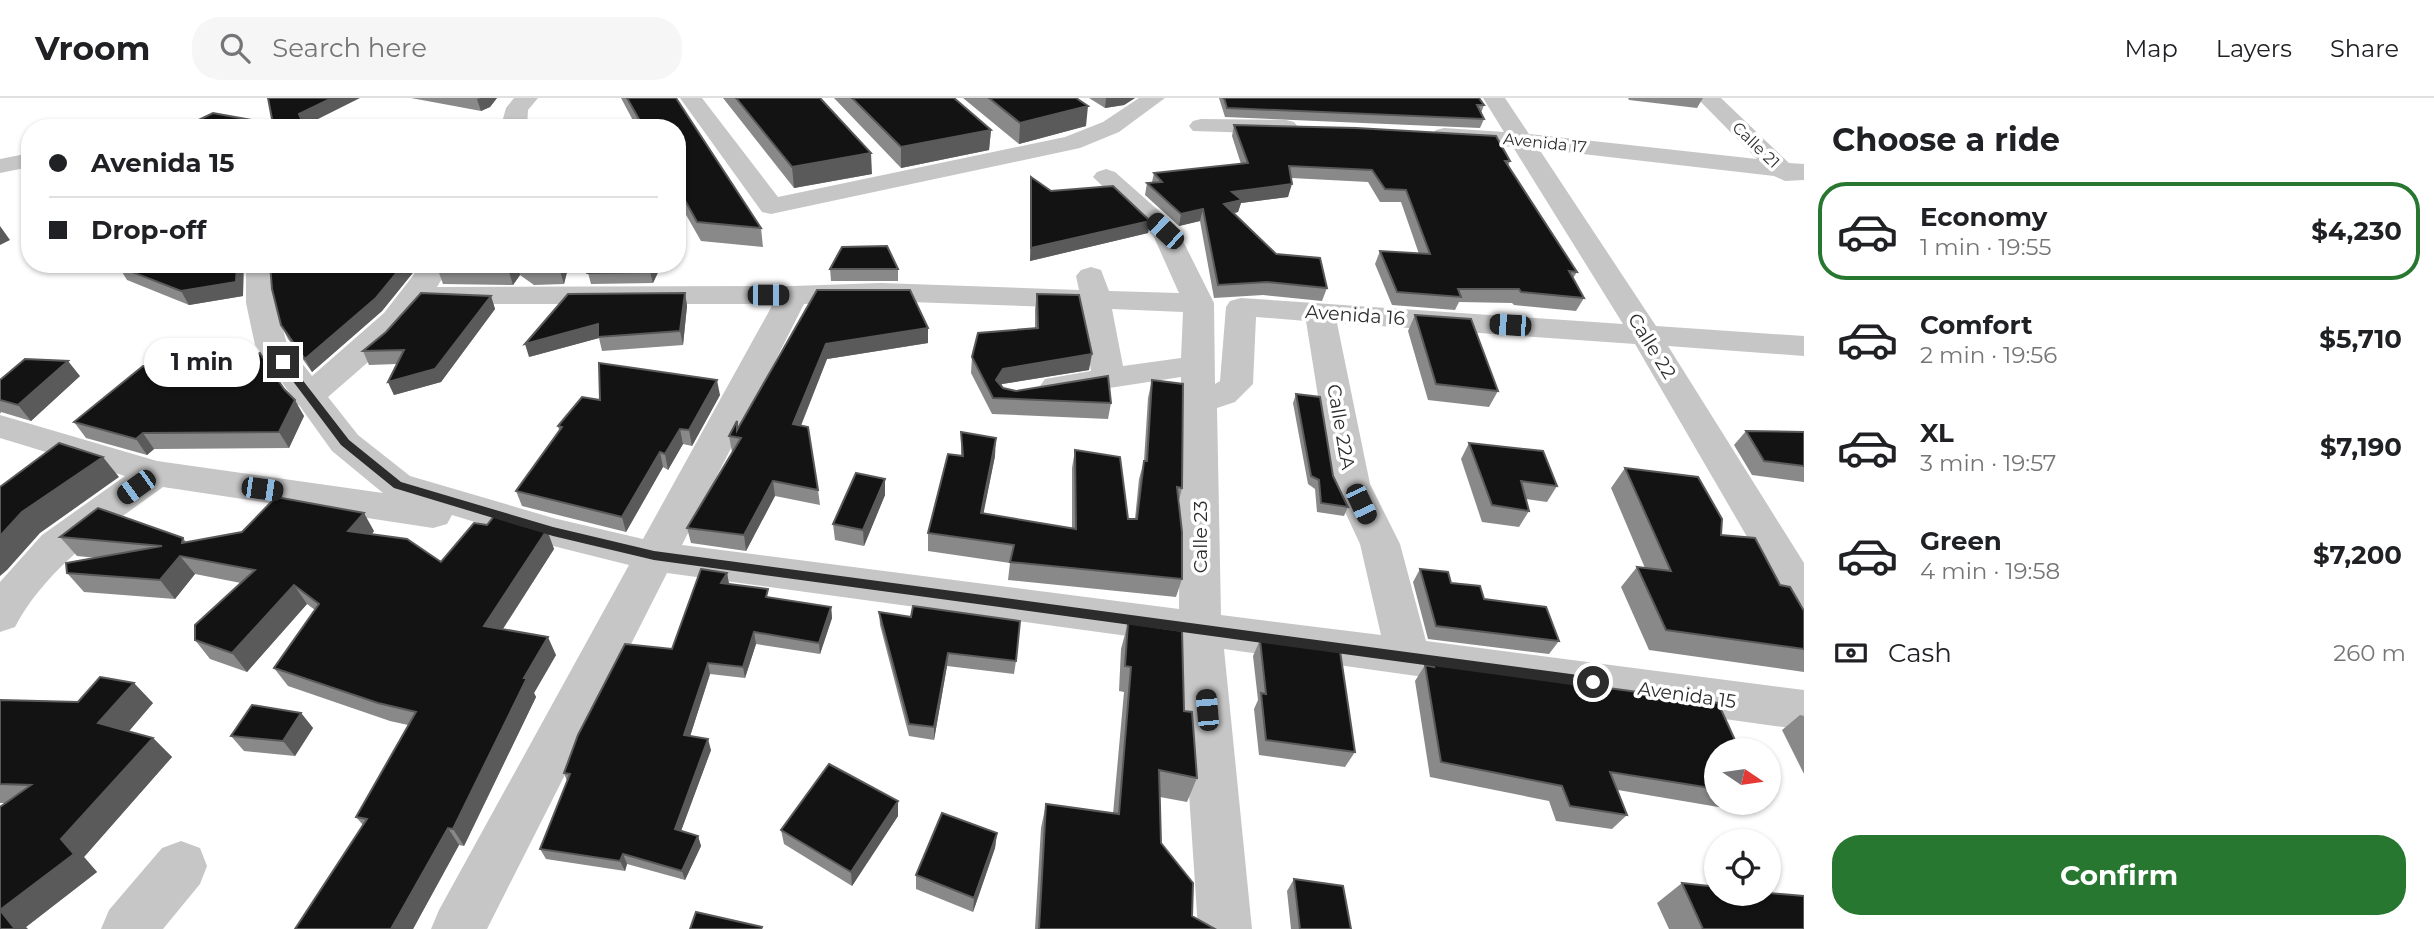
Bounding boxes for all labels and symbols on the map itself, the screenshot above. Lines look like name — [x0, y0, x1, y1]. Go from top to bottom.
street label: Calle 21 — [1729, 118, 1783, 172]
street label: Avenida 17 — [1502, 129, 1588, 157]
car — [1143, 209, 1188, 253]
car — [748, 285, 790, 306]
street label: Avenida 16 — [1304, 300, 1406, 330]
street label: Calle 22 — [1623, 309, 1681, 383]
car — [1489, 313, 1532, 337]
callout: 1 min — [143, 338, 258, 386]
route end — [267, 346, 299, 378]
street label: Calle 22A — [1322, 382, 1360, 472]
car — [113, 466, 160, 508]
car — [240, 476, 285, 502]
car — [1343, 481, 1380, 527]
street label: Calle 23 — [1189, 501, 1212, 573]
route start — [1577, 666, 1609, 698]
street label: Avenida 15 — [1636, 677, 1738, 713]
car — [1195, 688, 1220, 732]
north arrow — [1704, 738, 1782, 816]

